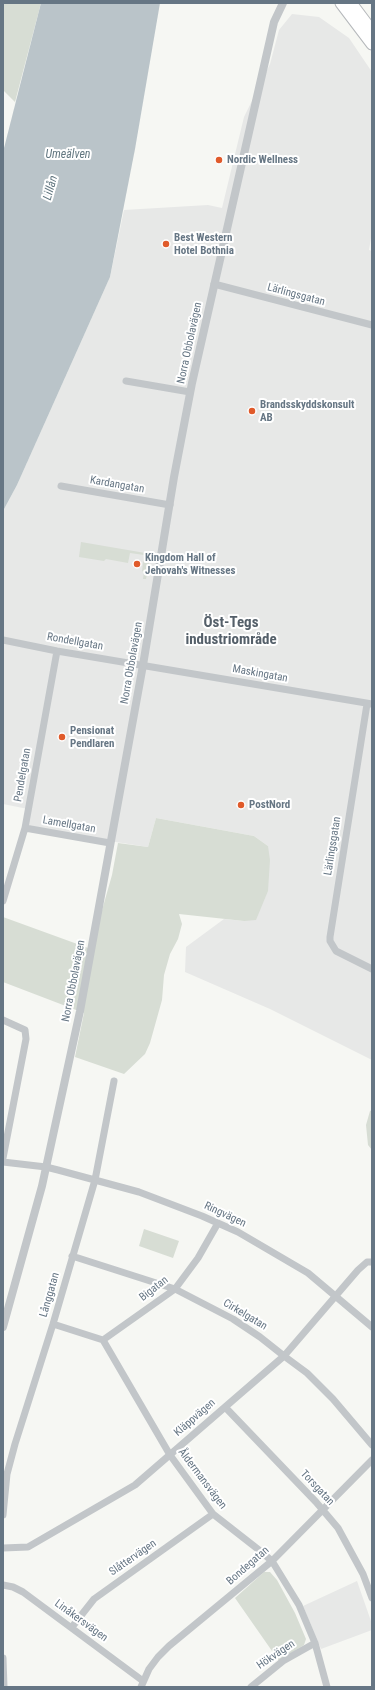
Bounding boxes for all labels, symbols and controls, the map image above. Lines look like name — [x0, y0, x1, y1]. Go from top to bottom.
water label: Umeälven — [45, 148, 91, 162]
place label: Nordic Wellness — [227, 153, 298, 167]
marker: Nordic Wellness — [214, 155, 224, 165]
water label: Lillån — [41, 174, 61, 202]
place label: Best Western Hotel Bothnia — [174, 231, 234, 257]
marker: Best Western Hotel Bothnia — [161, 239, 171, 249]
street label: Lärlingsgatan — [266, 281, 326, 309]
street label: Norra Obbolavägen — [175, 301, 205, 385]
place label: Brandsskyddskonsult AB — [260, 398, 354, 424]
marker: Brandsskyddskonsult AB — [247, 406, 257, 416]
street label: Kardangatan — [89, 474, 145, 496]
place label: Kingdom Hall of Jehovah's Witnesses — [145, 551, 236, 577]
marker: Kingdom Hall of Jehovah's Witnesses — [132, 559, 142, 569]
district label: Öst-Tegs industriområde — [185, 614, 277, 649]
street label: Norra Obbolavägen — [118, 621, 146, 705]
street label: Rondellgatan — [46, 631, 104, 653]
street label: Maskingatan — [231, 663, 289, 685]
place label: Pensionat Pendlaren — [70, 724, 114, 750]
marker: Pensionat Pendlaren — [57, 732, 67, 742]
street label: Pendelgatan — [12, 747, 34, 803]
place label: PostNord — [249, 798, 290, 812]
marker: PostNord — [236, 800, 246, 810]
street label: Lamellgatan — [41, 814, 97, 836]
street label: Lärlingsgatan — [322, 816, 344, 876]
street label: Norra Obbolavägen — [60, 939, 88, 1023]
street label: Ringvägen — [202, 1200, 248, 1230]
street label: Långgatan — [37, 1271, 63, 1319]
street label: Bigatan — [137, 1274, 171, 1304]
street label: Cirkelgatan — [221, 1297, 269, 1333]
street label: Kläppvägen — [172, 1396, 218, 1440]
street label: Åldermansvägen — [175, 1446, 229, 1512]
street label: Torsgatan — [297, 1468, 337, 1508]
street label: Slåttervägen — [107, 1537, 159, 1579]
street label: Bondegatan — [224, 1544, 272, 1588]
street label: Linåkersvägen — [52, 1597, 110, 1645]
street label: Hökvägen — [254, 1637, 298, 1673]

